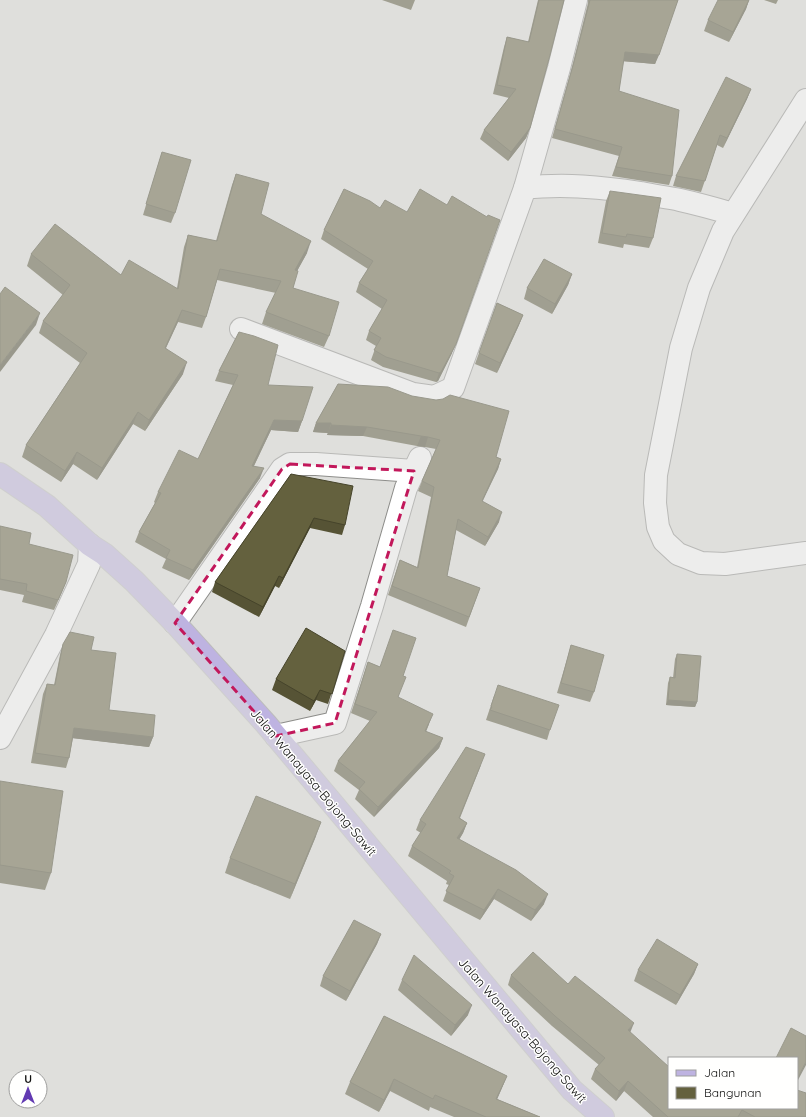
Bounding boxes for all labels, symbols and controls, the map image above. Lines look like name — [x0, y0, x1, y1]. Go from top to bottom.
street label: Jalan Wanayasa-Bojong-Sawit — [248, 705, 380, 859]
street label: Jalan Wanayasa-Bojong-Sawit — [455, 954, 591, 1106]
legend — [668, 1057, 798, 1109]
text: Jalan — [704, 1065, 735, 1080]
north arrow — [8, 1069, 48, 1109]
text: U — [24, 1072, 32, 1086]
text: Bangunan — [704, 1085, 761, 1100]

